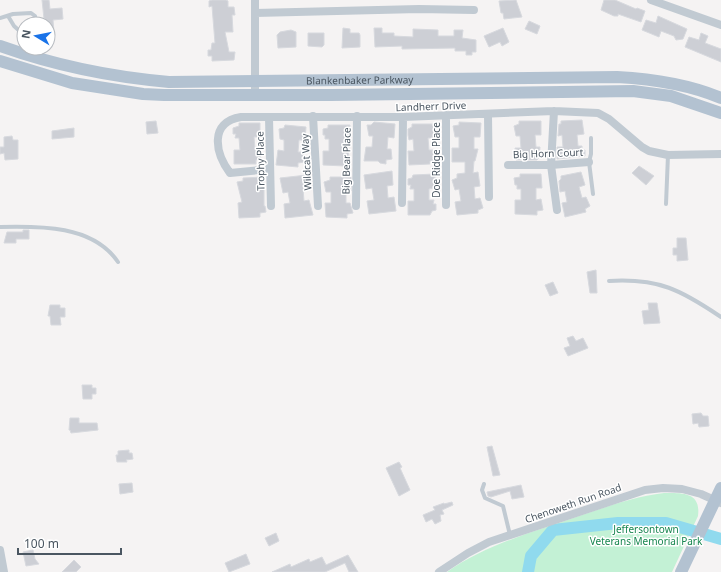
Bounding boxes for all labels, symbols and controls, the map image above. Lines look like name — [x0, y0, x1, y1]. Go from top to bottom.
north arrow — [16, 16, 56, 56]
text: N — [17, 28, 34, 40]
street label: Blankenbaker Parkway — [306, 72, 414, 87]
street label: Landherr Drive — [395, 98, 467, 114]
street label: Doe Ridge Place — [429, 122, 443, 198]
street label: Big Bear Place — [338, 127, 354, 195]
street label: Trophy Place — [252, 131, 268, 191]
street label: Wildcat Way — [297, 132, 314, 191]
street label: Big Horn Court — [513, 145, 584, 161]
street label: Chenoweth Run Road — [523, 480, 623, 526]
park label: Jeffersontown Veterans Memorial Park — [590, 522, 703, 548]
scale bar — [18, 530, 121, 556]
text: 100 m — [24, 535, 59, 552]

